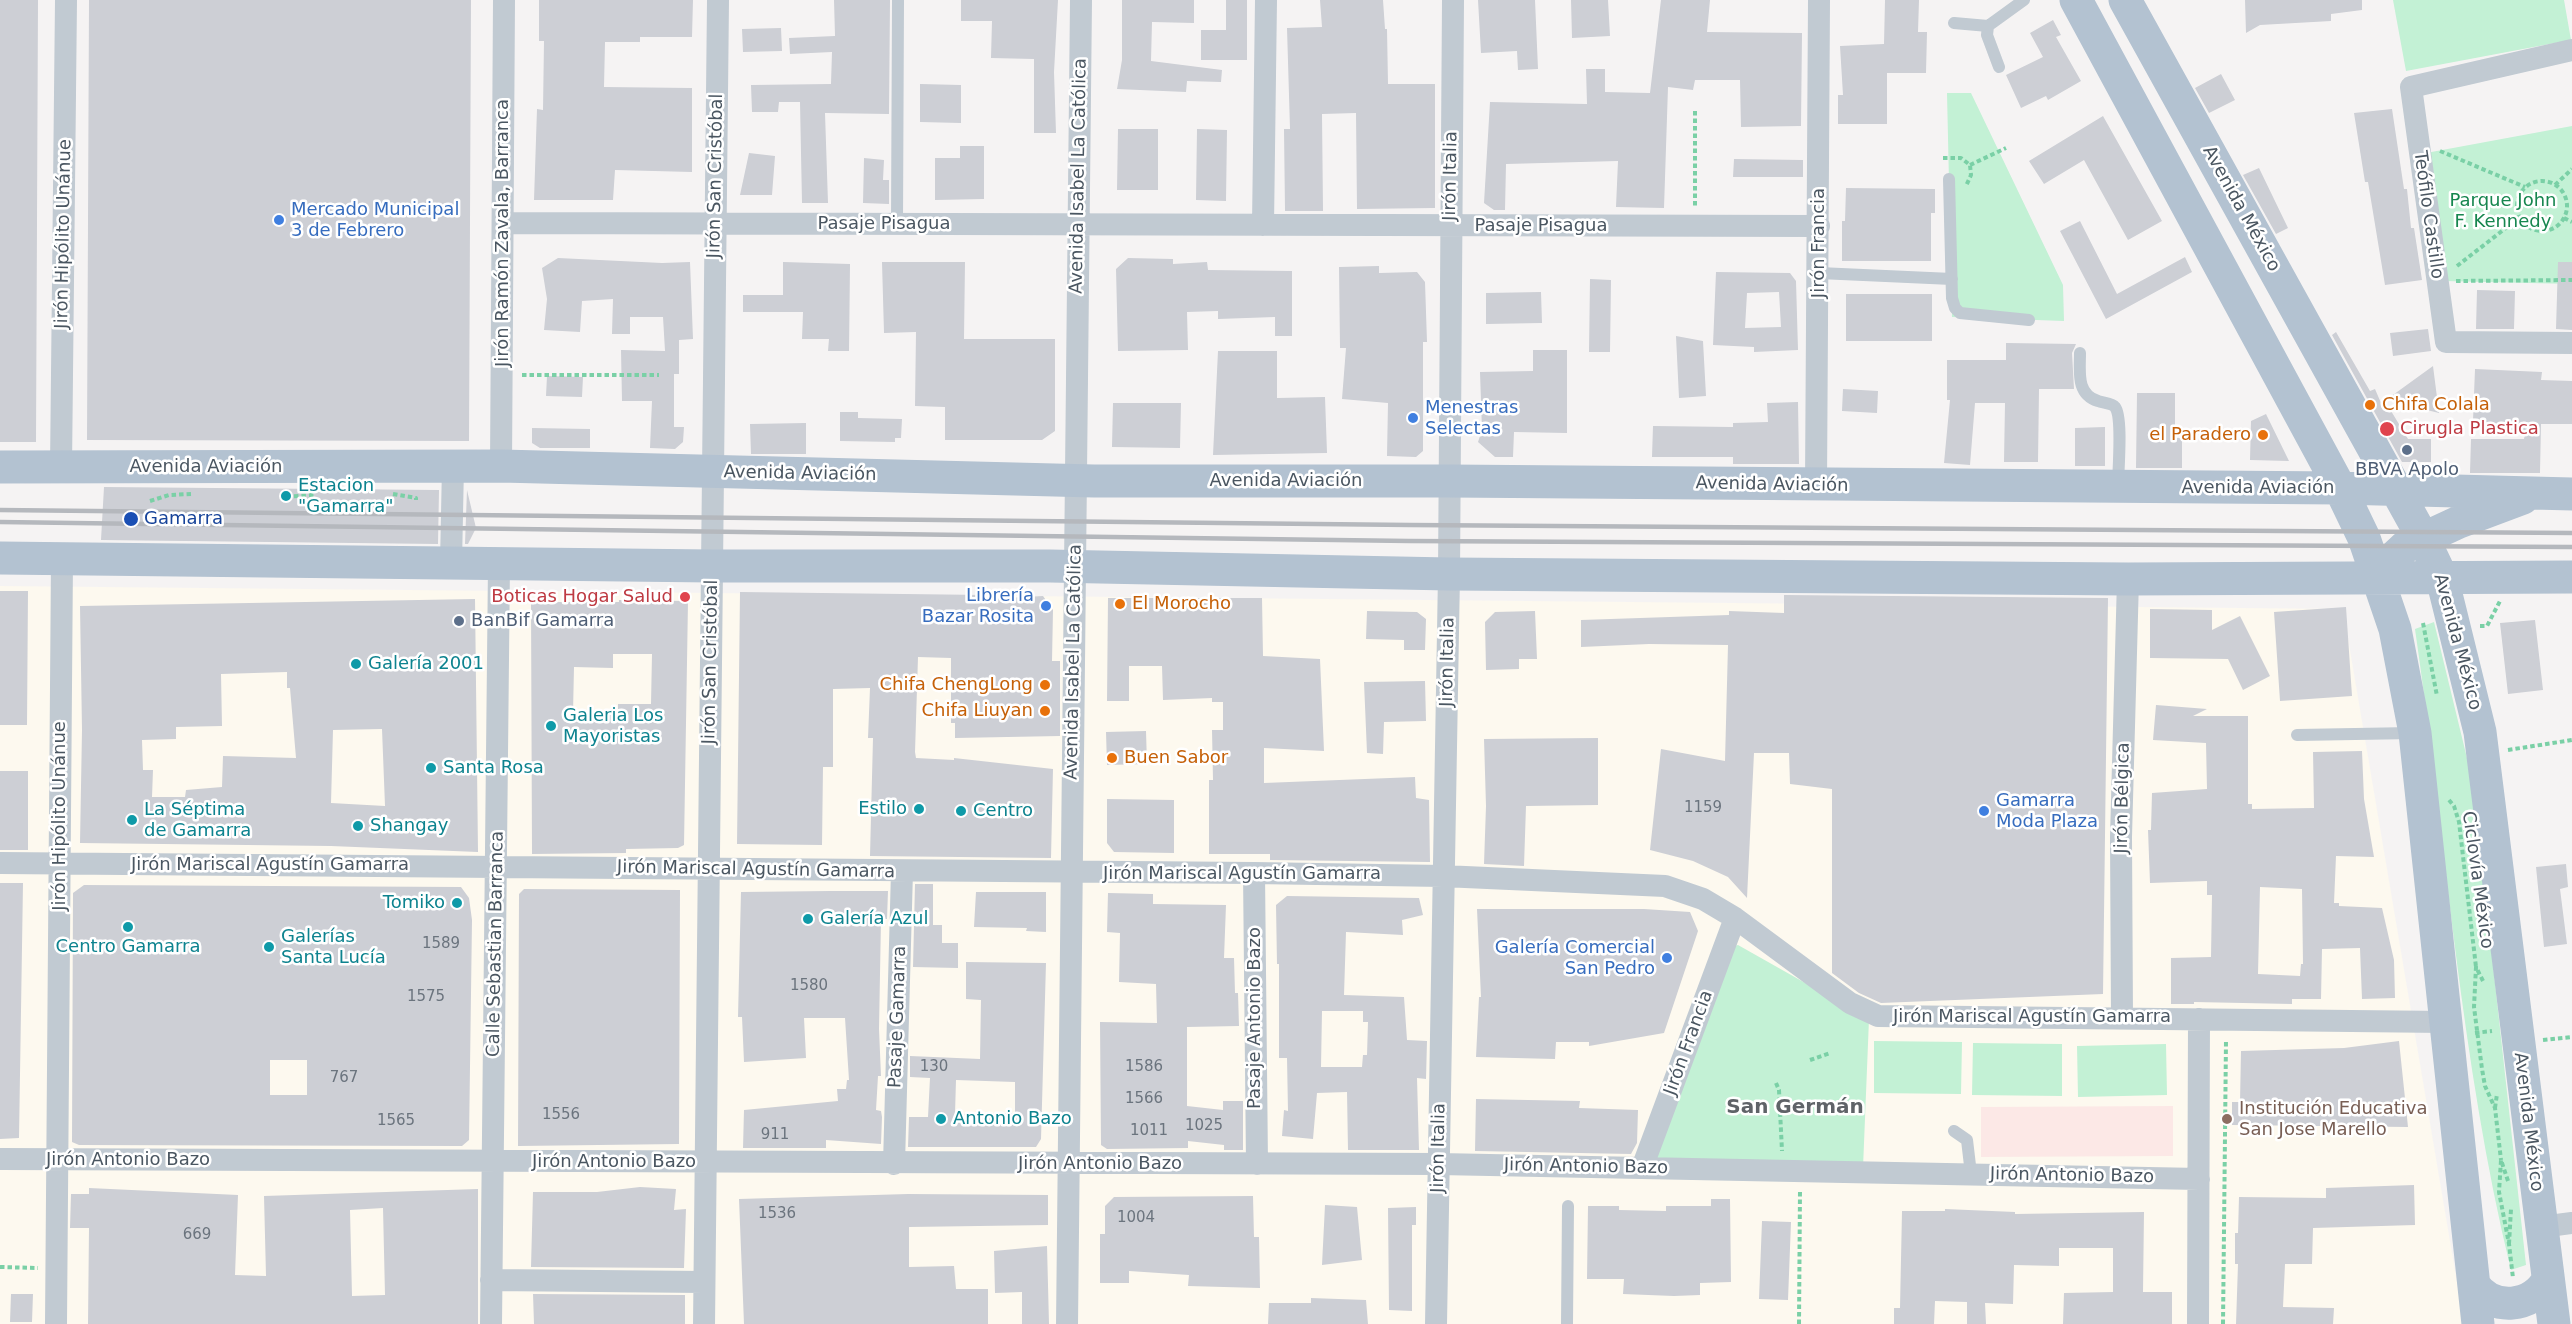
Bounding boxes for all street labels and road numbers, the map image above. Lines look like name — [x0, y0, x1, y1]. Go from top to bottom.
street label: Avenida Isabel La Católica — [1066, 58, 1092, 294]
street label: Jirón San Cristóbal — [704, 93, 728, 259]
street label: Jirón Ramón Zavala, Barranca — [492, 99, 514, 367]
street label: Jirón Italia — [1439, 131, 1463, 221]
street label: Jirón Hipólito Unánue — [52, 139, 76, 329]
street label: Avenida México — [2198, 142, 2284, 276]
street label: Teófilo Castillo — [2408, 150, 2448, 280]
street label: Jirón Francia — [1808, 188, 1830, 298]
street label: Pasaje Pisagua — [817, 213, 951, 235]
street label: Pasaje Pisagua — [1474, 215, 1608, 237]
street label: Avenida Aviación — [130, 456, 282, 478]
street label: Avenida Aviación — [723, 462, 877, 486]
street label: Avenida Aviación — [1210, 470, 1362, 492]
street label: Avenida Aviación — [1695, 473, 1849, 497]
street label: Avenida Aviación — [2182, 477, 2334, 499]
street label: Avenida Isabel La Católica — [1061, 544, 1087, 780]
street label: Avenida México — [2428, 571, 2486, 713]
street label: Jirón San Cristóbal — [699, 579, 723, 745]
street label: Jirón Italia — [1436, 617, 1460, 707]
street label: Jirón Hipólito Unánue — [49, 721, 71, 911]
street label: Jirón Bélgica — [2111, 742, 2135, 854]
street label: Ciclovía México — [2457, 810, 2497, 950]
street label: Calle Sebastian Barranca — [483, 831, 509, 1057]
street label: Jirón Mariscal Agustín Gamarra — [131, 854, 409, 876]
street label: Jirón Mariscal Agustín Gamarra — [617, 857, 895, 883]
street label: Jirón Mariscal Agustín Gamarra — [1103, 863, 1381, 885]
street label: Pasaje Antonio Bazo — [1244, 927, 1266, 1109]
street label: Pasaje Gamarra — [885, 945, 911, 1089]
street label: Jirón Francia — [1660, 987, 1718, 1099]
street label: Jirón Mariscal Agustín Gamarra — [1893, 1006, 2171, 1028]
street label: Avenida México — [2509, 1051, 2547, 1193]
street label: Jirón Italia — [1427, 1103, 1451, 1193]
street label: Jirón Antonio Bazo — [46, 1149, 210, 1171]
street label: Jirón Antonio Bazo — [532, 1151, 696, 1173]
street label: Jirón Antonio Bazo — [1018, 1153, 1182, 1175]
street label: Jirón Antonio Bazo — [1504, 1155, 1668, 1179]
street label: Jirón Antonio Bazo — [1990, 1164, 2154, 1188]

